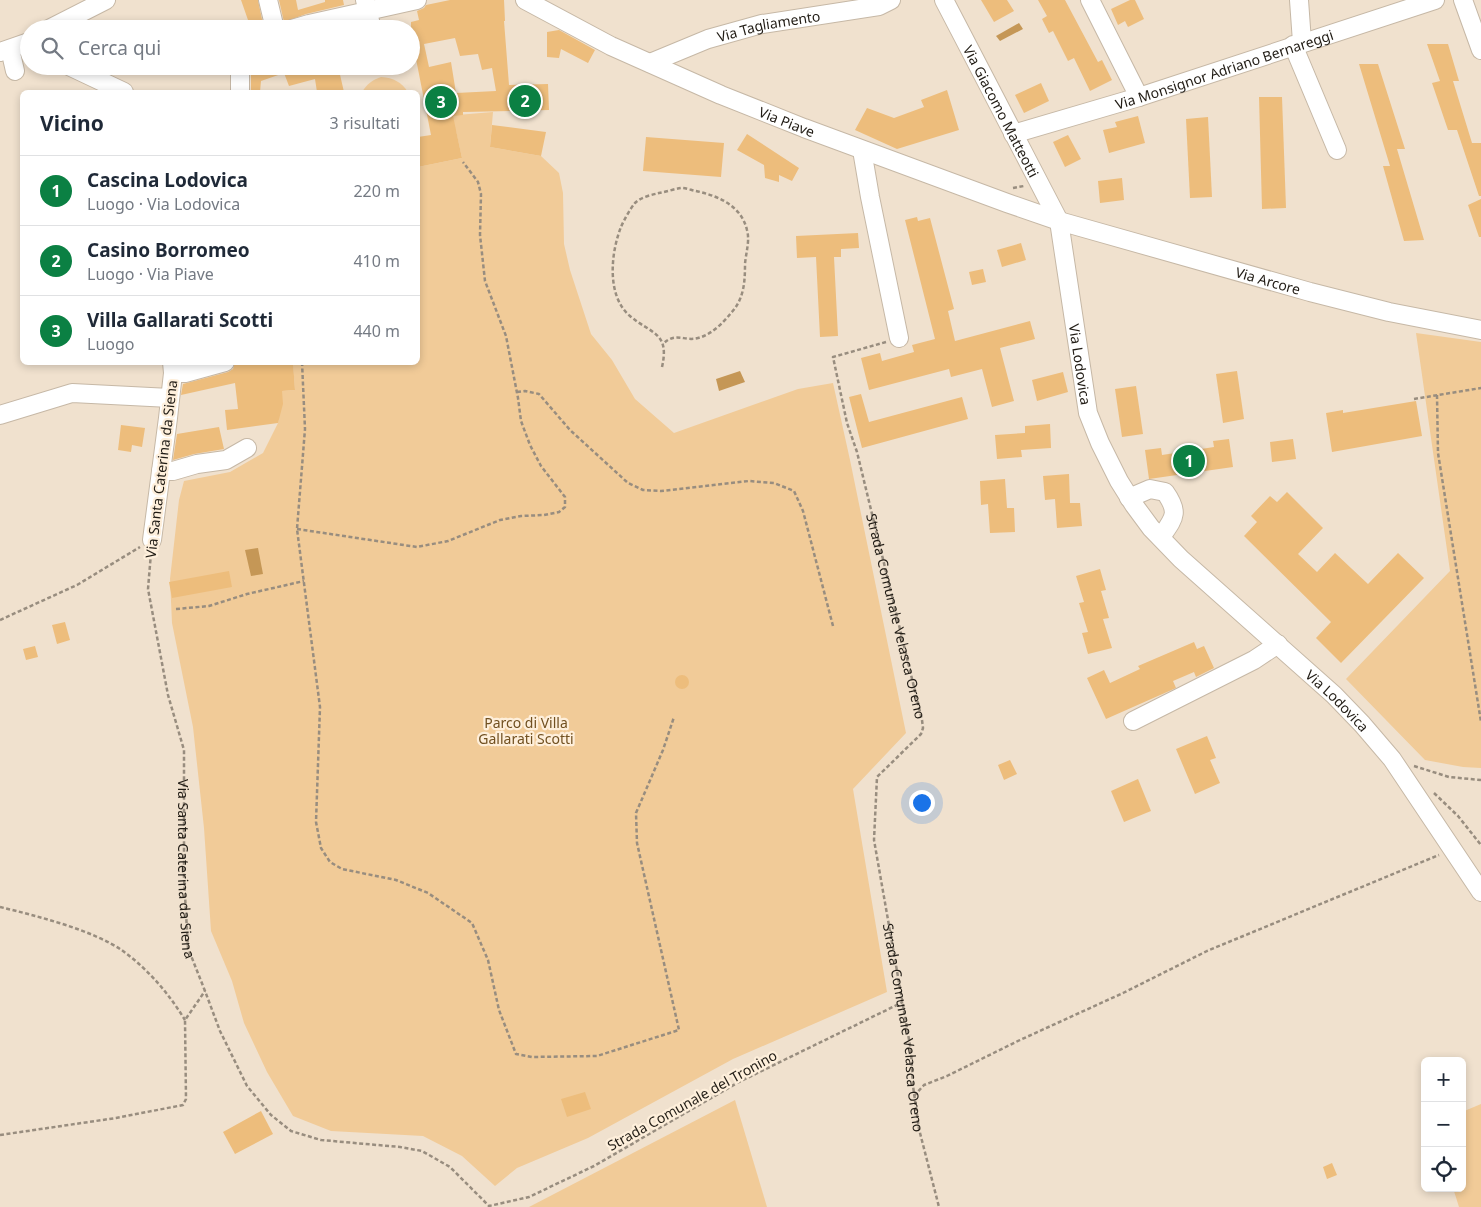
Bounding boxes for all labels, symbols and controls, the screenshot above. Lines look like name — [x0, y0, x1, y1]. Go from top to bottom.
street label: Via Tagliamento — [715, 6, 821, 46]
search box — [20, 20, 420, 75]
street label: Via Monsignor Adriano Bernareggi — [1113, 25, 1336, 113]
icon: search — [38, 34, 66, 62]
text: Cerca qui — [78, 35, 161, 61]
street label: Via Giacomo Matteotti — [959, 42, 1044, 180]
pin: 2 — [509, 82, 541, 120]
pin: 3 — [425, 83, 457, 121]
street label: Via Piave — [756, 102, 818, 141]
text: Vicino — [40, 109, 104, 137]
text: 3 risultati — [330, 112, 400, 134]
text: Cascina Lodovica — [87, 167, 248, 193]
text: 1 — [51, 180, 61, 202]
text: 220 m — [353, 180, 400, 202]
text: Luogo · Via Lodovica — [87, 193, 240, 215]
text: Casino Borromeo — [87, 237, 250, 263]
text: 2 — [51, 250, 61, 272]
text: 410 m — [353, 250, 400, 272]
street label: Via Arcore — [1233, 262, 1303, 298]
text: Luogo · Via Piave — [87, 263, 214, 285]
text: Villa Gallarati Scotti — [87, 307, 273, 333]
text: 3 — [51, 320, 61, 342]
text: 440 m — [353, 320, 400, 342]
street label: Via Lodovica — [1065, 323, 1096, 406]
text: Luogo — [87, 333, 134, 355]
street label: Via Santa Caterina da Siena — [141, 379, 181, 559]
pin: 1 — [1173, 442, 1205, 480]
street label: Strada Comunale Velasca Oreno — [863, 511, 931, 721]
street label: Via Lodovica — [1302, 665, 1374, 735]
park label: Parco di Villa Gallarati Scotti — [478, 713, 574, 748]
street label: Via Santa Caterina da Siena — [175, 779, 201, 961]
your location — [909, 790, 935, 816]
street label: Strada Comunale Velasca Oreno — [879, 922, 929, 1133]
street label: Strada Comunale del Tronino — [604, 1045, 780, 1155]
map controls — [1421, 1057, 1466, 1192]
button: + — [1421, 1057, 1466, 1102]
button: − — [1421, 1102, 1466, 1147]
button: locate — [1421, 1147, 1466, 1192]

